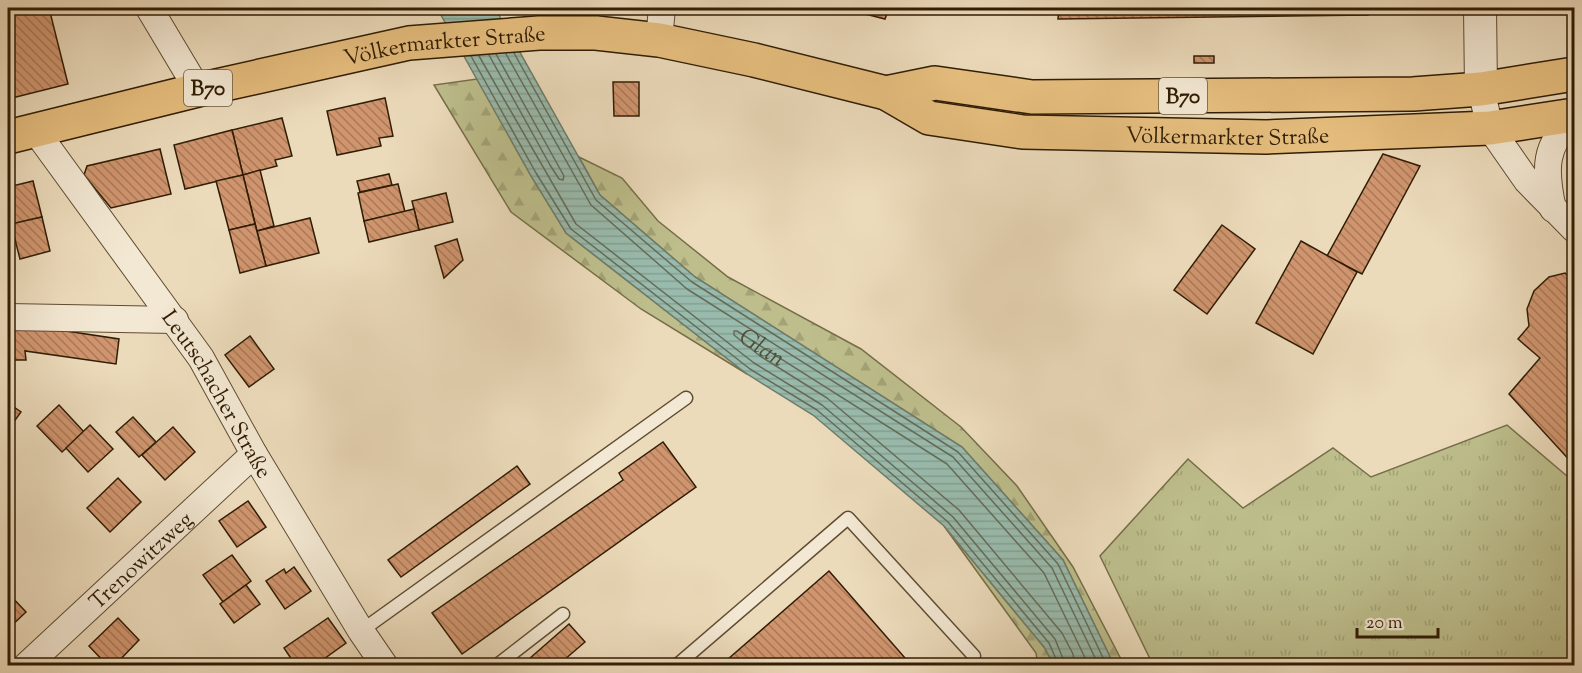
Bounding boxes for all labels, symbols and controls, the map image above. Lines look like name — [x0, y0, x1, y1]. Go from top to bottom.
street label: Völkermarkter Straße — [341, 20, 546, 76]
road number: B70 — [184, 70, 232, 106]
road number: B70 — [1159, 78, 1207, 114]
street label: Völkermarkter Straße — [1125, 121, 1330, 156]
street label: Leutschacher Straße — [152, 304, 278, 485]
water label: Glan — [731, 321, 792, 377]
street label: Trenowitzweg — [83, 505, 202, 618]
scale bar — [1357, 601, 1438, 639]
text: 20 m — [1366, 611, 1403, 637]

